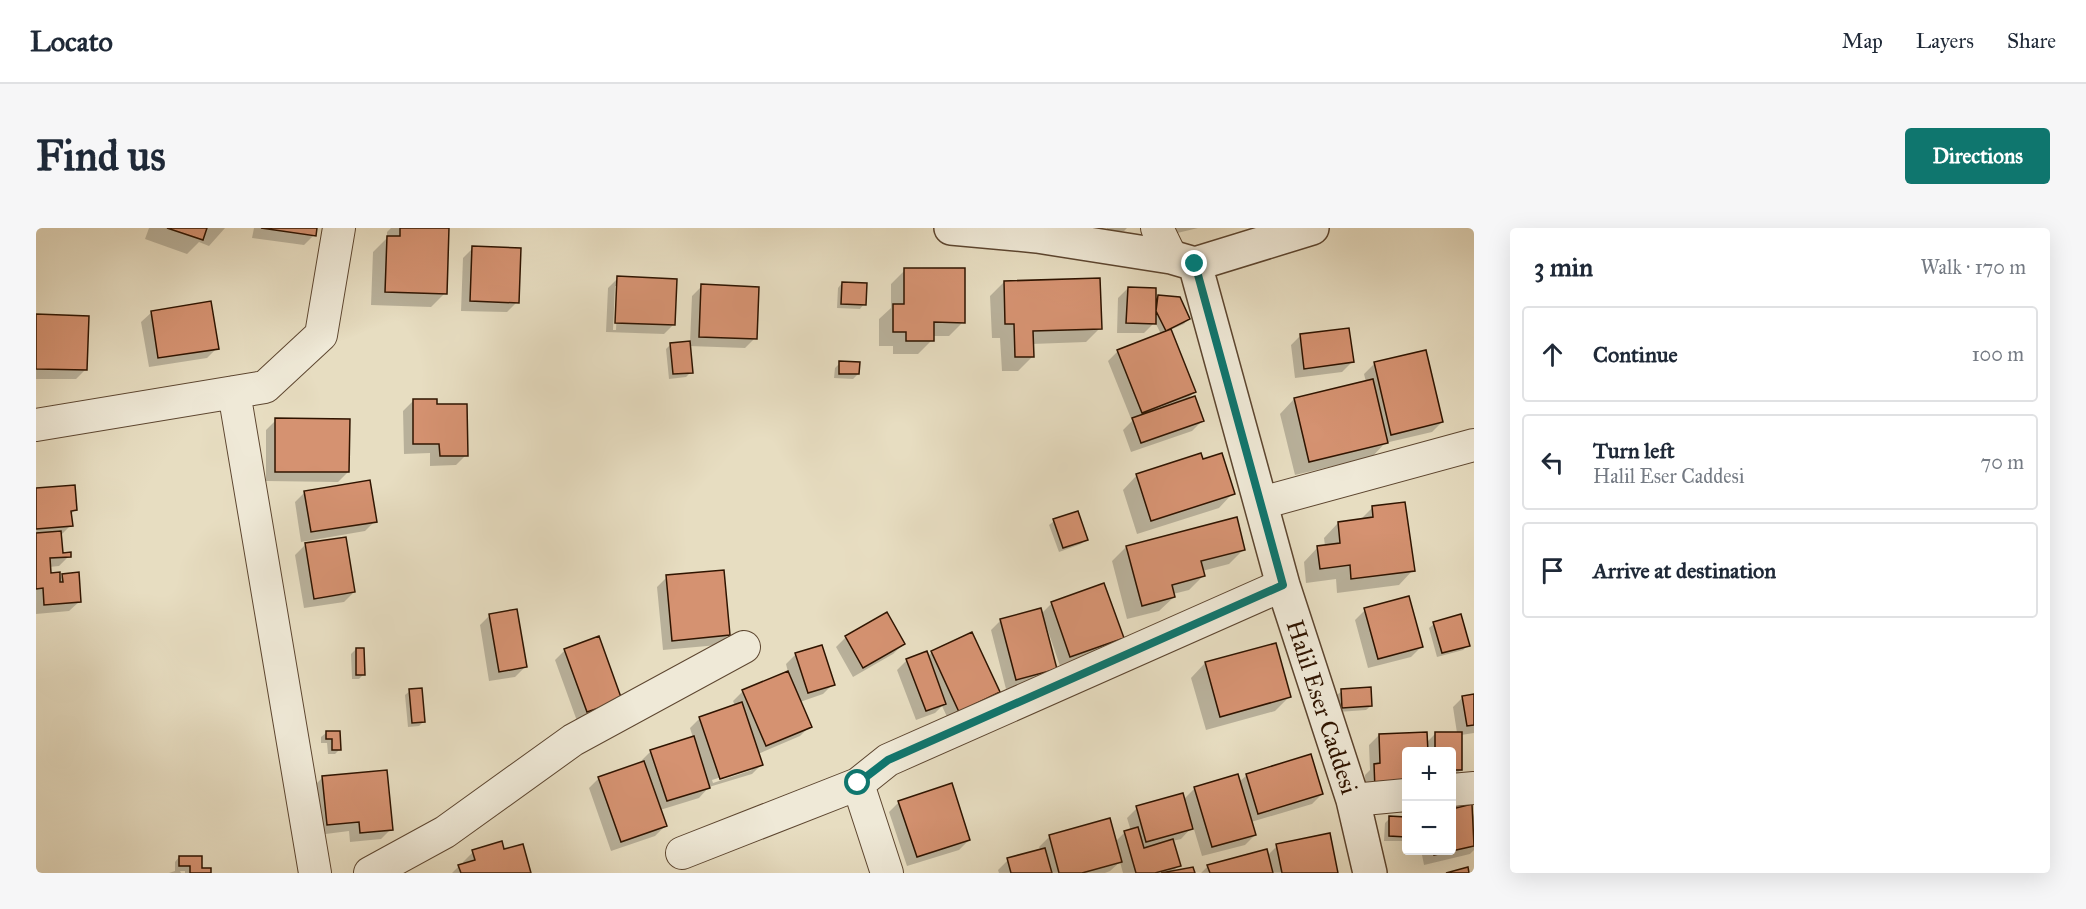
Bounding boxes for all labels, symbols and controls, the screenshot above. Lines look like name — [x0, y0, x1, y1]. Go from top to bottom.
text: Locato — [30, 24, 113, 59]
text: Map — [1842, 28, 1883, 54]
text: Layers — [1916, 28, 1974, 54]
text: Share — [2007, 28, 2056, 54]
button: Directions — [1905, 128, 2050, 184]
text: Find us — [36, 130, 166, 182]
route end — [1181, 250, 1207, 276]
text: 3 min — [1534, 251, 1593, 283]
text: Walk · 170 m — [1921, 255, 2026, 279]
icon: ahead — [1536, 338, 1569, 371]
text: Continue — [1593, 341, 1678, 368]
text: 100 m — [1972, 342, 2024, 366]
text: Turn left — [1593, 437, 1675, 464]
icon: left — [1536, 446, 1569, 479]
text: 70 m — [1981, 450, 2024, 474]
text: Halil Eser Caddesi — [1593, 464, 1744, 488]
icon: arrive — [1536, 554, 1569, 587]
text: Arrive at destination — [1593, 557, 1776, 584]
street label: Halil Eser Caddesi — [1280, 616, 1364, 798]
map controls — [1402, 747, 1456, 855]
button: + — [1402, 747, 1456, 801]
route start — [844, 769, 870, 795]
button: − — [1402, 801, 1456, 855]

